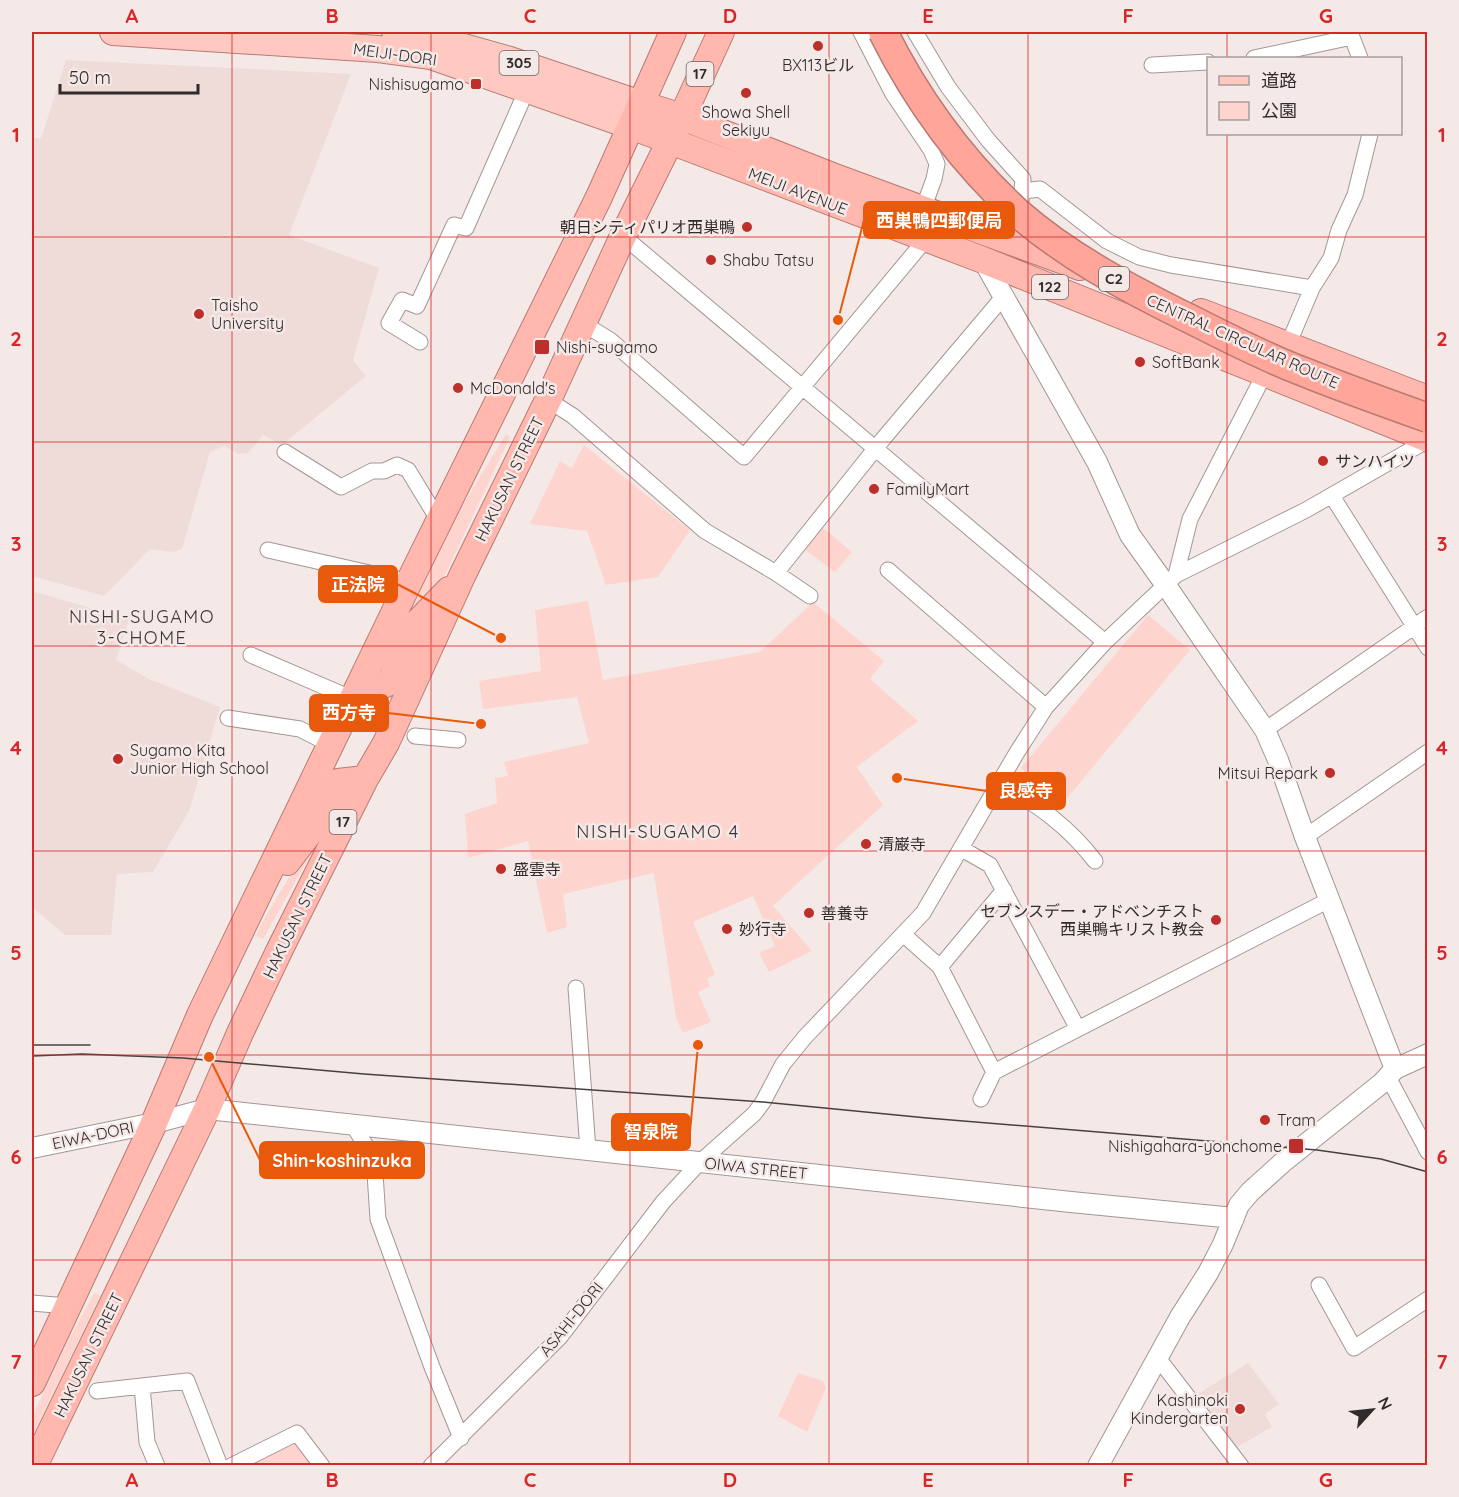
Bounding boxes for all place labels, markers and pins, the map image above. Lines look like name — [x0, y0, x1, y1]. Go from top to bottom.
marker: BX113ビル — [811, 39, 825, 53]
place label: BX113ビル — [782, 55, 854, 75]
place label: Nishisugamo — [369, 74, 464, 94]
marker: Nishisugamo — [469, 77, 483, 91]
marker: Showa Shell Sekiyu — [739, 86, 753, 100]
place label: Showa Shell Sekiyu — [702, 102, 790, 140]
callout: 西巣鴨四郵便局 — [864, 202, 1014, 238]
place label: 朝日シティパリオ西巣鴨 — [560, 217, 735, 237]
marker: 朝日シティパリオ西巣鴨 — [740, 220, 754, 234]
place label: Shabu Tatsu — [723, 250, 814, 270]
marker: Shabu Tatsu — [704, 253, 718, 267]
place label: Taisho University — [211, 295, 284, 333]
marker: Taisho University — [192, 307, 206, 321]
place label: Nishi-sugamo — [556, 337, 658, 357]
marker: Nishi-sugamo — [533, 338, 551, 356]
place label: SoftBank — [1152, 352, 1220, 372]
marker: SoftBank — [1133, 355, 1147, 369]
place label: McDonald's — [470, 378, 556, 398]
marker: McDonald's — [451, 381, 465, 395]
place label: サンハイツ — [1335, 451, 1415, 471]
marker: サンハイツ — [1316, 454, 1330, 468]
place label: FamilyMart — [886, 479, 970, 499]
marker: FamilyMart — [867, 482, 881, 496]
callout: 正法院 — [319, 566, 397, 602]
callout: 西方寺 — [310, 695, 388, 731]
place label: Sugamo Kita Junior High School — [130, 740, 269, 778]
marker: Sugamo Kita Junior High School — [111, 752, 125, 766]
place label: Mitsui Repark — [1217, 763, 1318, 783]
marker: Mitsui Repark — [1323, 766, 1337, 780]
callout: 良感寺 — [987, 773, 1065, 809]
place label: 清巌寺 — [878, 834, 926, 854]
marker: 清巌寺 — [859, 837, 873, 851]
place label: 盛雲寺 — [513, 859, 561, 879]
marker: 盛雲寺 — [494, 862, 508, 876]
place label: セブンスデー・アドベンチスト 西巣鴨キリスト教会 — [980, 901, 1204, 939]
place label: 善養寺 — [821, 903, 869, 923]
marker: 善養寺 — [802, 906, 816, 920]
marker: セブンスデー・アドベンチスト 西巣鴨キリスト教会 — [1209, 913, 1223, 927]
place label: 妙行寺 — [739, 919, 787, 939]
marker: 妙行寺 — [720, 922, 734, 936]
place label: Tram — [1277, 1110, 1316, 1130]
marker: Tram — [1258, 1113, 1272, 1127]
callout: 智泉院 — [612, 1114, 690, 1150]
place label: Nishigahara-yonchome — [1108, 1136, 1282, 1156]
marker: Nishigahara-yonchome — [1287, 1137, 1305, 1155]
callout: Shin-koshinzuka — [260, 1142, 424, 1178]
place label: Kashinoki Kindergarten — [1130, 1390, 1228, 1428]
marker: Kashinoki Kindergarten — [1233, 1402, 1247, 1416]

